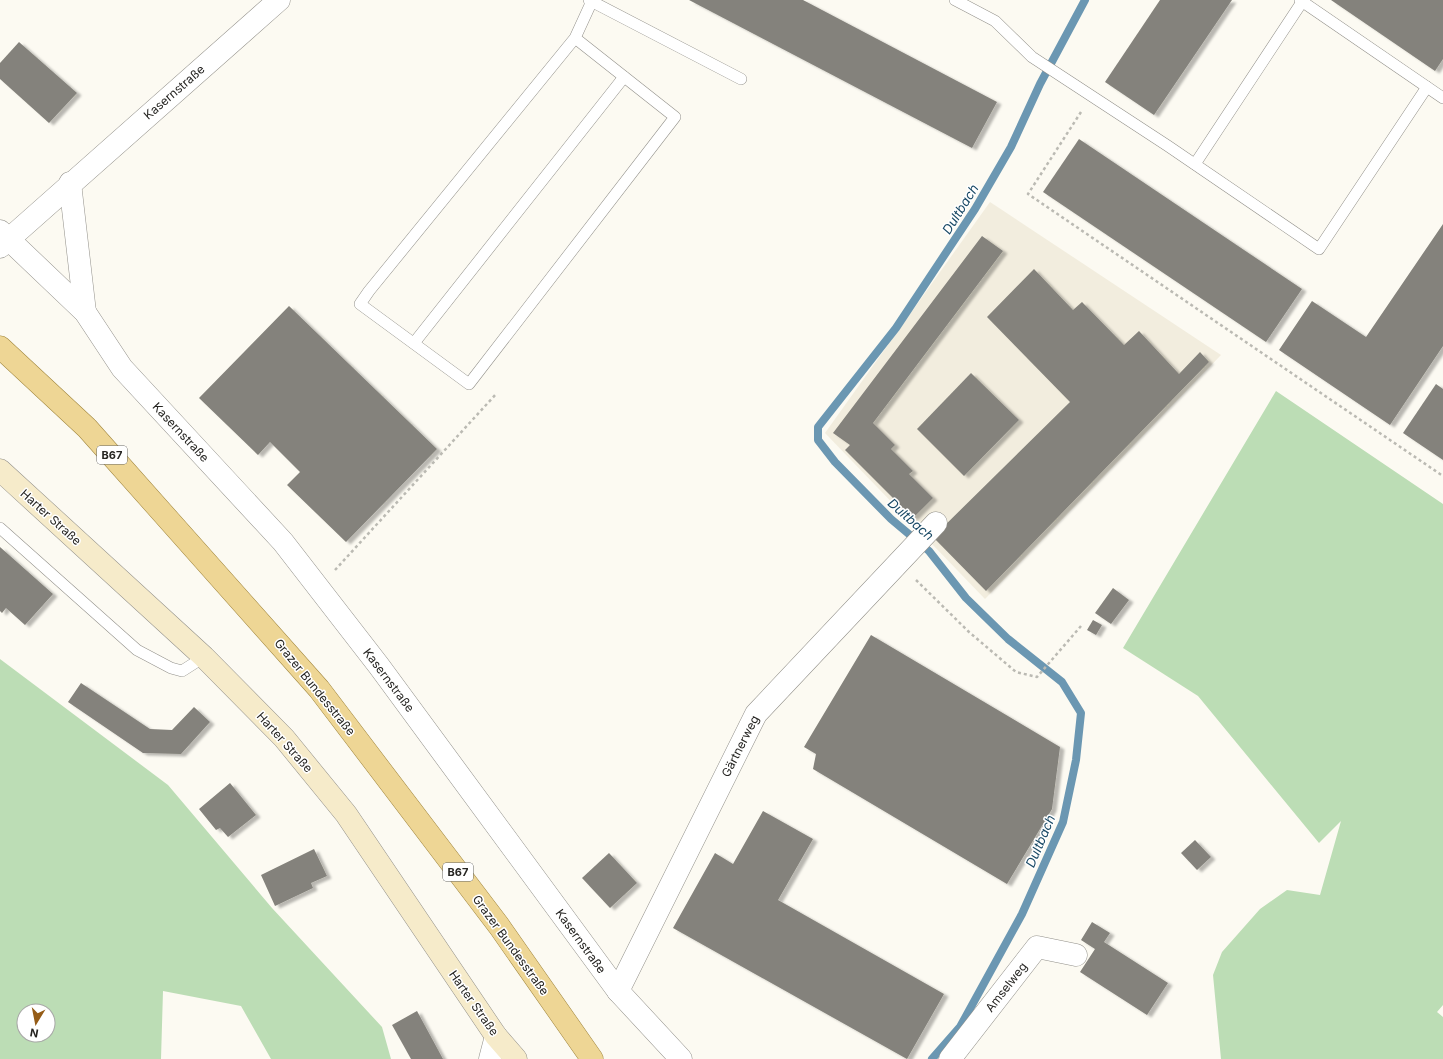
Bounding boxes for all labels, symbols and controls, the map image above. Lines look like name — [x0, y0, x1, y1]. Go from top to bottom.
street label: Kasernstraße — [140, 61, 208, 123]
water label: Dultbach — [938, 181, 982, 237]
street label: Kasernstraße — [150, 399, 212, 465]
road number: B67 — [97, 446, 127, 464]
street label: Harter Straße — [18, 486, 84, 548]
water label: Dultbach — [885, 495, 938, 544]
street label: Grazer Bundesstraße — [271, 636, 359, 738]
street label: Kasernstraße — [360, 645, 418, 715]
street label: Harter Straße — [254, 709, 316, 775]
street label: Gärtnerweg — [718, 713, 762, 779]
water label: Dultbach — [1022, 812, 1058, 870]
road number: B67 — [443, 863, 473, 881]
street label: Grazer Bundesstraße — [470, 892, 552, 998]
street label: Kasernstraße — [553, 906, 609, 976]
street label: Amselweg — [982, 959, 1030, 1015]
street label: Harter Straße — [446, 967, 502, 1039]
north arrow — [16, 1003, 56, 1043]
text: N — [29, 1025, 40, 1040]

